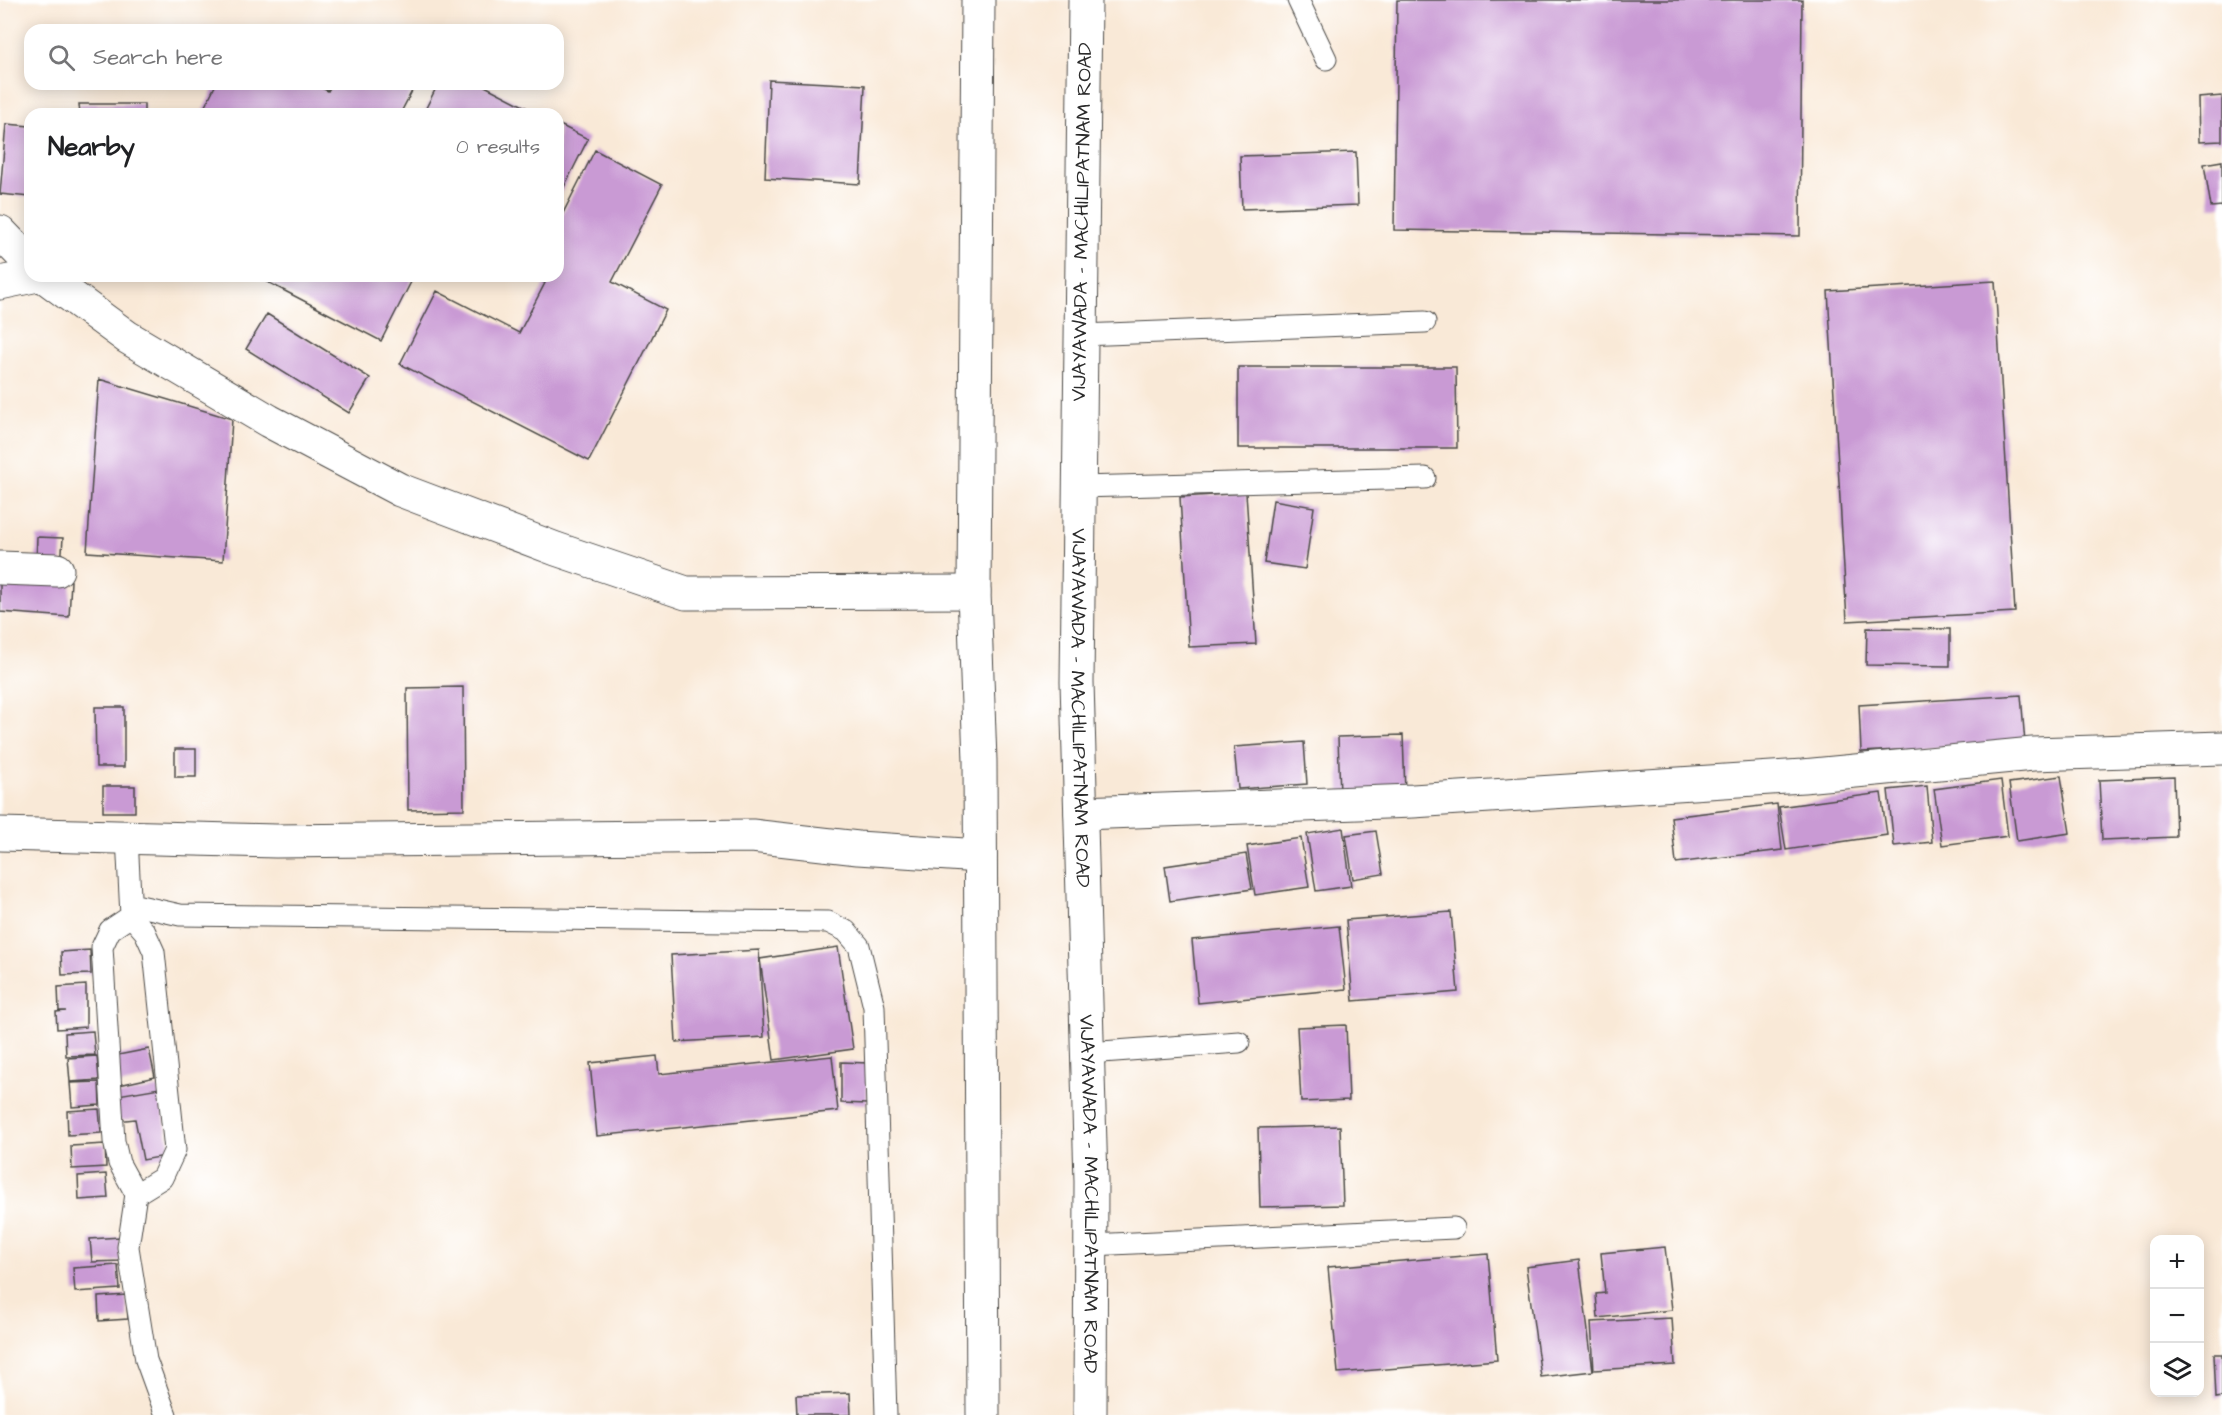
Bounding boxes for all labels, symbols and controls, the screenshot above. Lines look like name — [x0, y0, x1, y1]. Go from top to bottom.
search box — [24, 24, 564, 90]
icon: search — [45, 41, 78, 74]
text: Search here — [93, 42, 223, 73]
street label: VIJAYAWADA - MACHILIPATNAM ROAD — [1065, 42, 1099, 402]
text: Nearby — [48, 129, 135, 165]
text: 0 results — [456, 133, 540, 161]
street label: VIJAYAWADA - MACHILIPATNAM ROAD — [1063, 528, 1097, 888]
street label: VIJAYAWADA - MACHILIPATNAM ROAD — [1072, 1014, 1105, 1373]
map controls — [2150, 1235, 2204, 1397]
button: + — [2150, 1235, 2204, 1289]
button: − — [2150, 1289, 2204, 1343]
button: layers — [2150, 1343, 2204, 1397]

